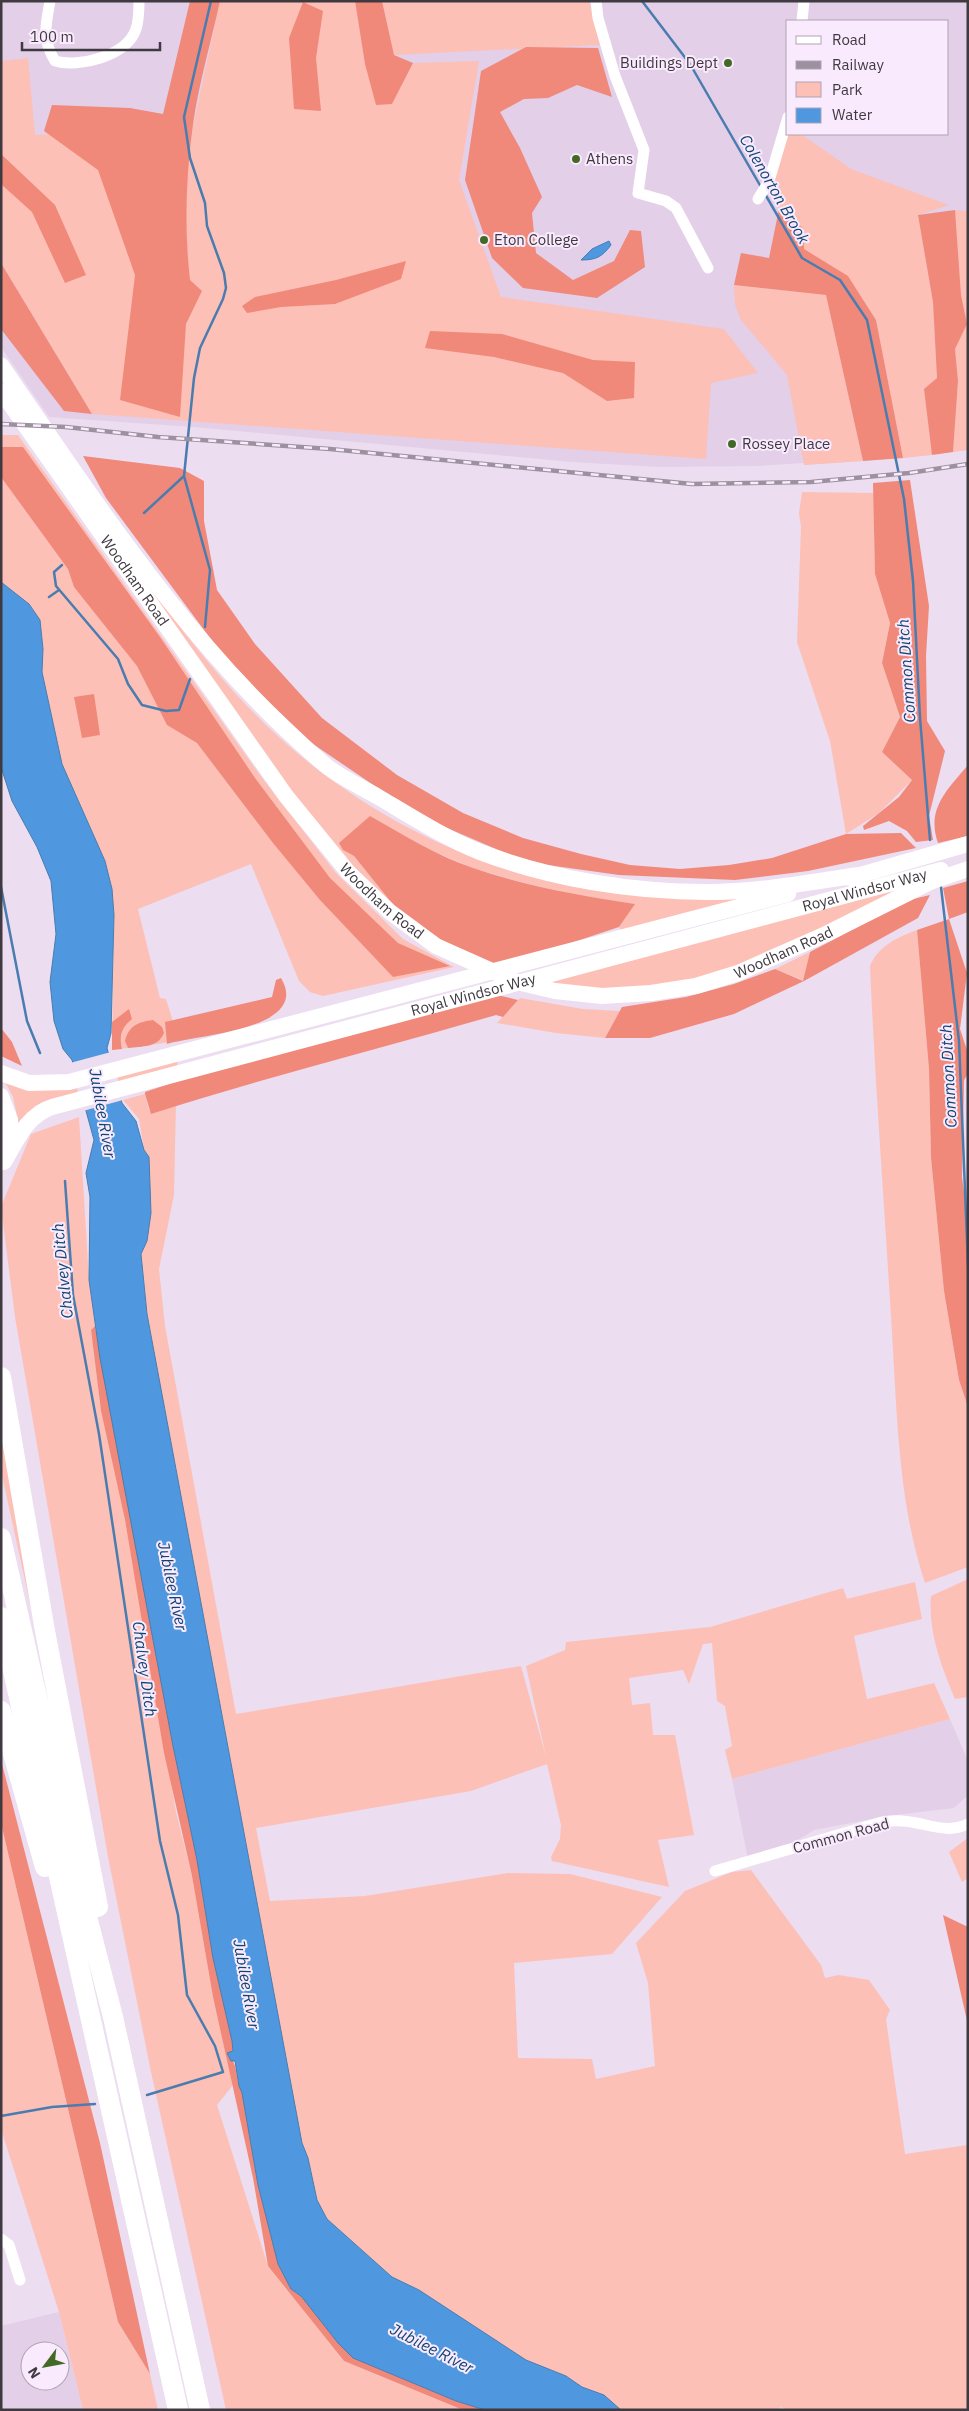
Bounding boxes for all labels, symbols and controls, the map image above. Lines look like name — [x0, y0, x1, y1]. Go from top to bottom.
scale bar — [22, 20, 160, 52]
legend — [786, 20, 949, 135]
text: 100 m — [30, 27, 74, 46]
text: Road — [832, 30, 867, 49]
place label: Buildings Dept — [620, 53, 718, 72]
text: Railway — [832, 55, 885, 74]
marker: Buildings Dept — [722, 57, 734, 69]
text: Park — [832, 80, 862, 99]
text: Water — [832, 105, 873, 124]
water label: Colenorton Brook — [736, 131, 815, 248]
place label: Athens — [586, 149, 633, 168]
marker: Athens — [570, 153, 582, 165]
place label: Eton College — [494, 230, 579, 249]
marker: Eton College — [478, 234, 490, 246]
place label: Rossey Place — [742, 434, 830, 453]
marker: Rossey Place — [726, 438, 738, 450]
street label: Woodham Road — [97, 531, 173, 629]
water label: Common Ditch — [892, 619, 920, 723]
street label: Woodham Road — [336, 859, 428, 943]
street label: Royal Windsor Way — [800, 864, 930, 916]
street label: Woodham Road — [731, 922, 836, 983]
street label: Royal Windsor Way — [409, 968, 538, 1020]
water label: Common Ditch — [935, 1024, 961, 1128]
water label: Jubilee River — [85, 1067, 121, 1160]
water label: Chalvey Ditch — [47, 1222, 77, 1320]
water label: Jubilee River — [154, 1540, 192, 1634]
water label: Chalvey Ditch — [128, 1620, 162, 1718]
street label: Common Road — [791, 1814, 891, 1857]
water label: Jubilee River — [229, 1938, 265, 2031]
water label: Jubilee River — [387, 2319, 478, 2378]
north arrow — [20, 2341, 70, 2391]
text: N — [24, 2364, 44, 2382]

